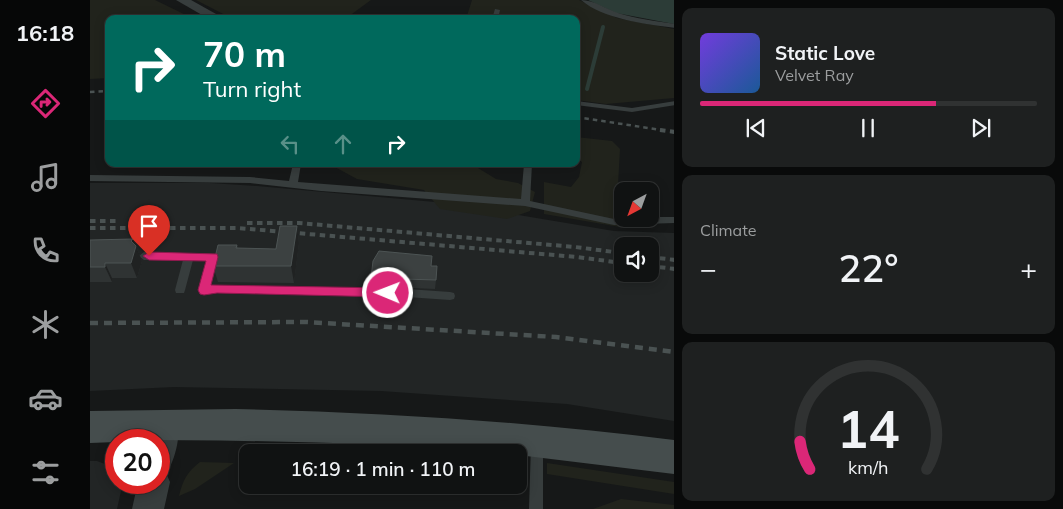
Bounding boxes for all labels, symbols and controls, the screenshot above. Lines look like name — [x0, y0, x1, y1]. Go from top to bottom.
text: 16:18 — [16, 19, 74, 47]
text: 70 m — [203, 32, 286, 76]
icon: right — [120, 35, 185, 100]
text: Static Love — [775, 41, 875, 65]
text: Velvet Ray — [775, 65, 854, 85]
text: Turn right — [203, 75, 301, 103]
icon: directions — [28, 86, 63, 121]
icon: previous — [742, 114, 770, 142]
icon: pause — [854, 114, 882, 142]
icon: next — [967, 114, 995, 142]
icon: left — [276, 130, 304, 158]
icon: ahead — [329, 130, 357, 158]
icon: right — [382, 130, 410, 158]
icon: music — [28, 160, 63, 195]
north arrow — [614, 182, 659, 228]
map controls — [614, 182, 659, 282]
pin — [128, 205, 170, 256]
icon: arrive — [135, 212, 163, 240]
text: Climate — [700, 220, 756, 240]
icon: phone — [28, 233, 63, 268]
button: sound — [614, 237, 659, 282]
text: 22° — [839, 244, 898, 292]
text: − — [700, 251, 717, 286]
text: + — [1020, 251, 1037, 286]
position arrow — [361, 266, 413, 318]
icon: climate — [28, 307, 63, 342]
icon: car — [28, 381, 63, 416]
text: 14 — [837, 396, 900, 461]
speed limit sign: 20 — [105, 429, 170, 494]
icon: filters — [28, 455, 63, 490]
text: km/h — [848, 456, 889, 478]
text: 16:19 · 1 min · 110 m — [290, 457, 476, 481]

